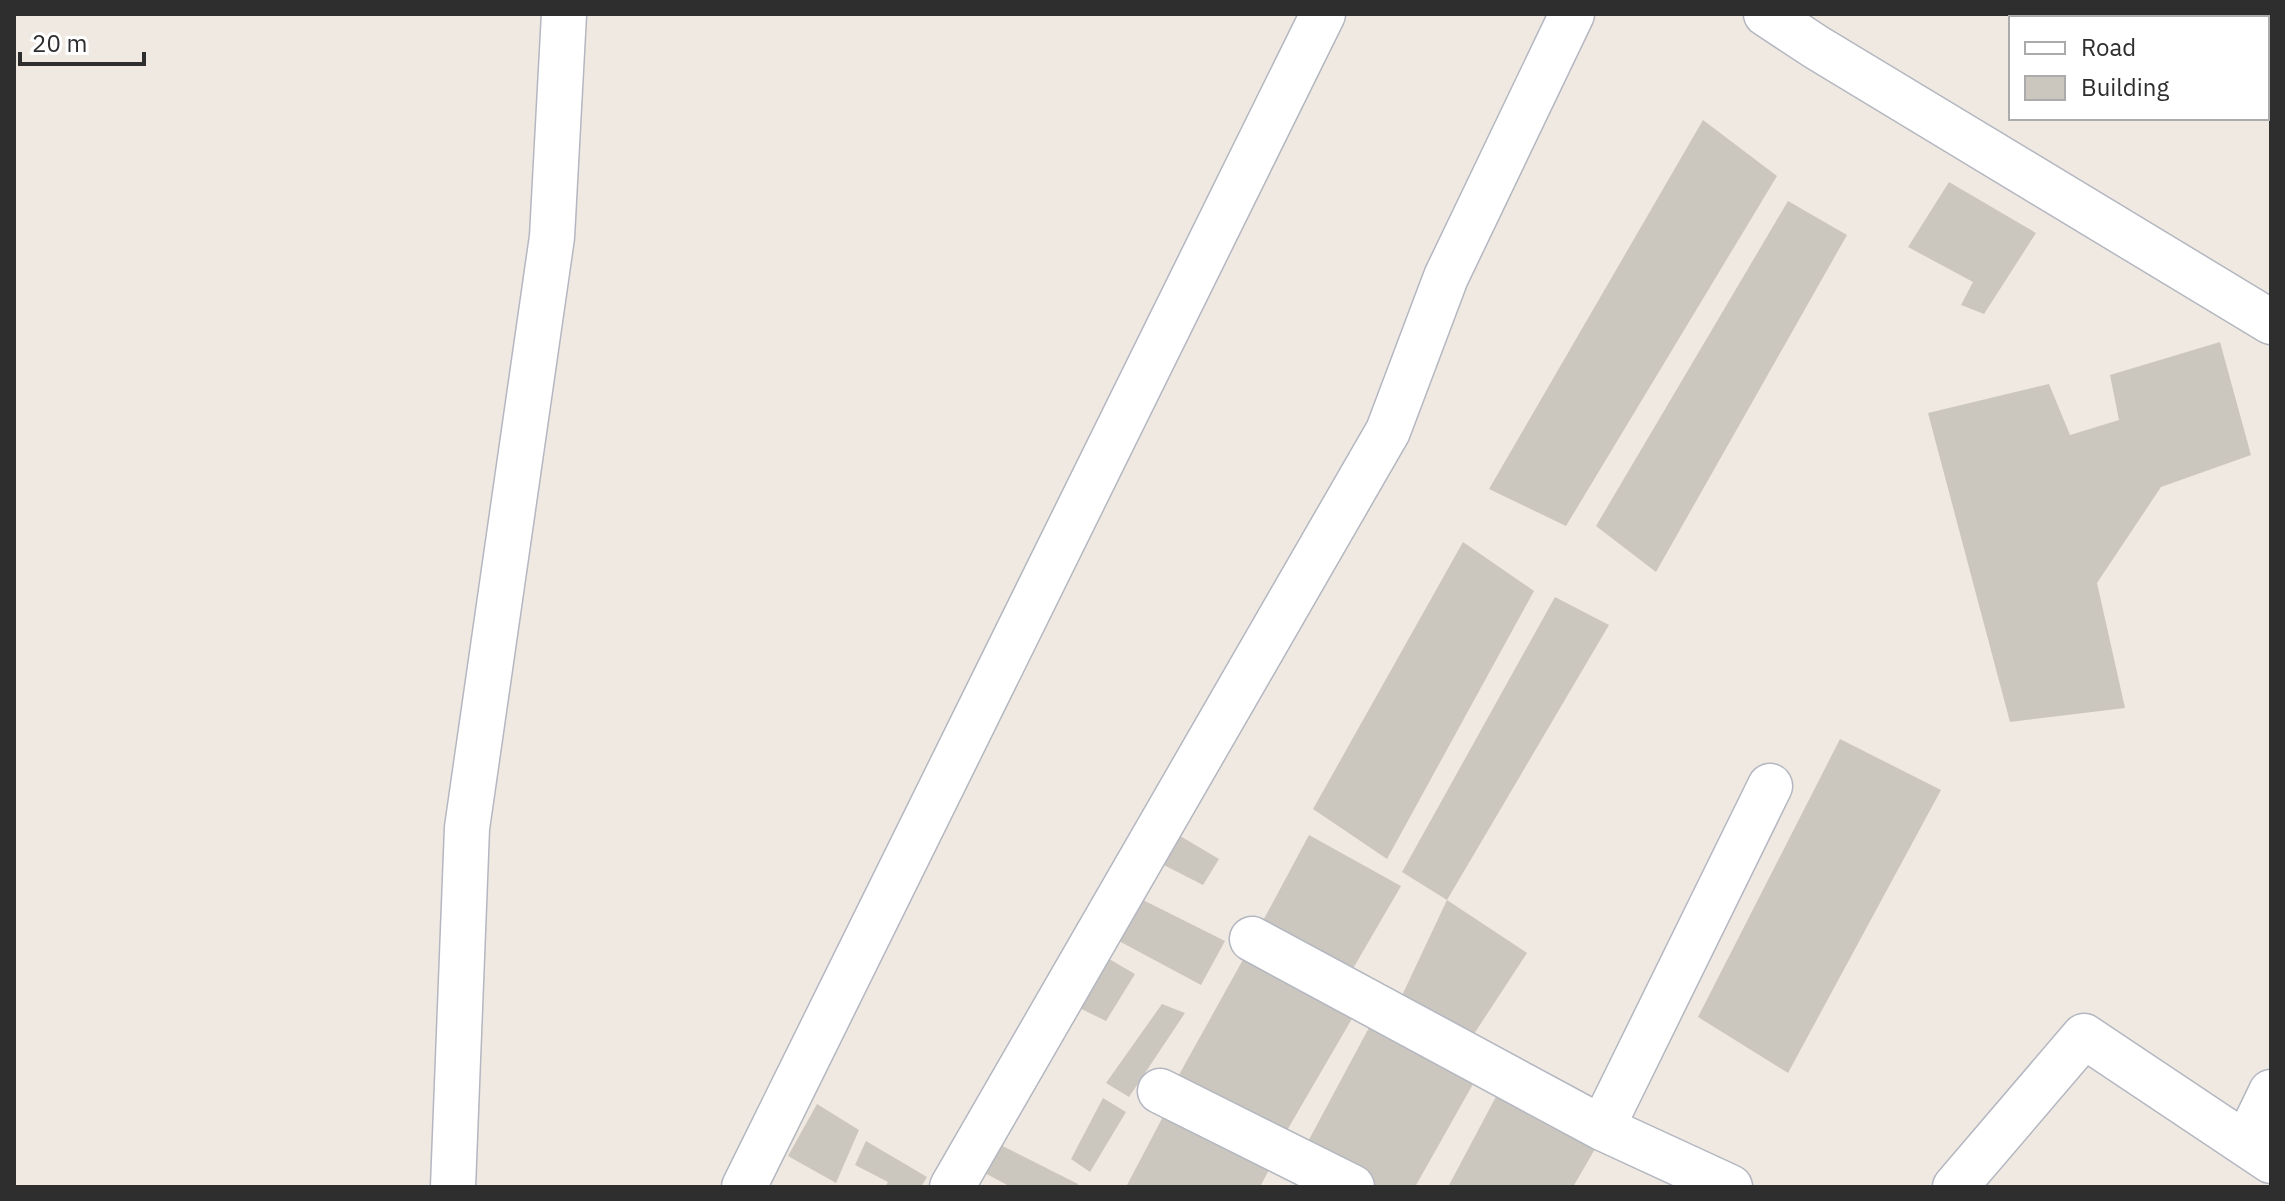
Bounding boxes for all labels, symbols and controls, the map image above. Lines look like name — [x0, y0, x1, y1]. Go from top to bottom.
scale bar — [20, 16, 144, 66]
legend — [2009, 16, 2269, 120]
text: 20 m — [32, 27, 87, 59]
text: Road — [2081, 31, 2136, 63]
text: Building — [2081, 71, 2169, 103]

